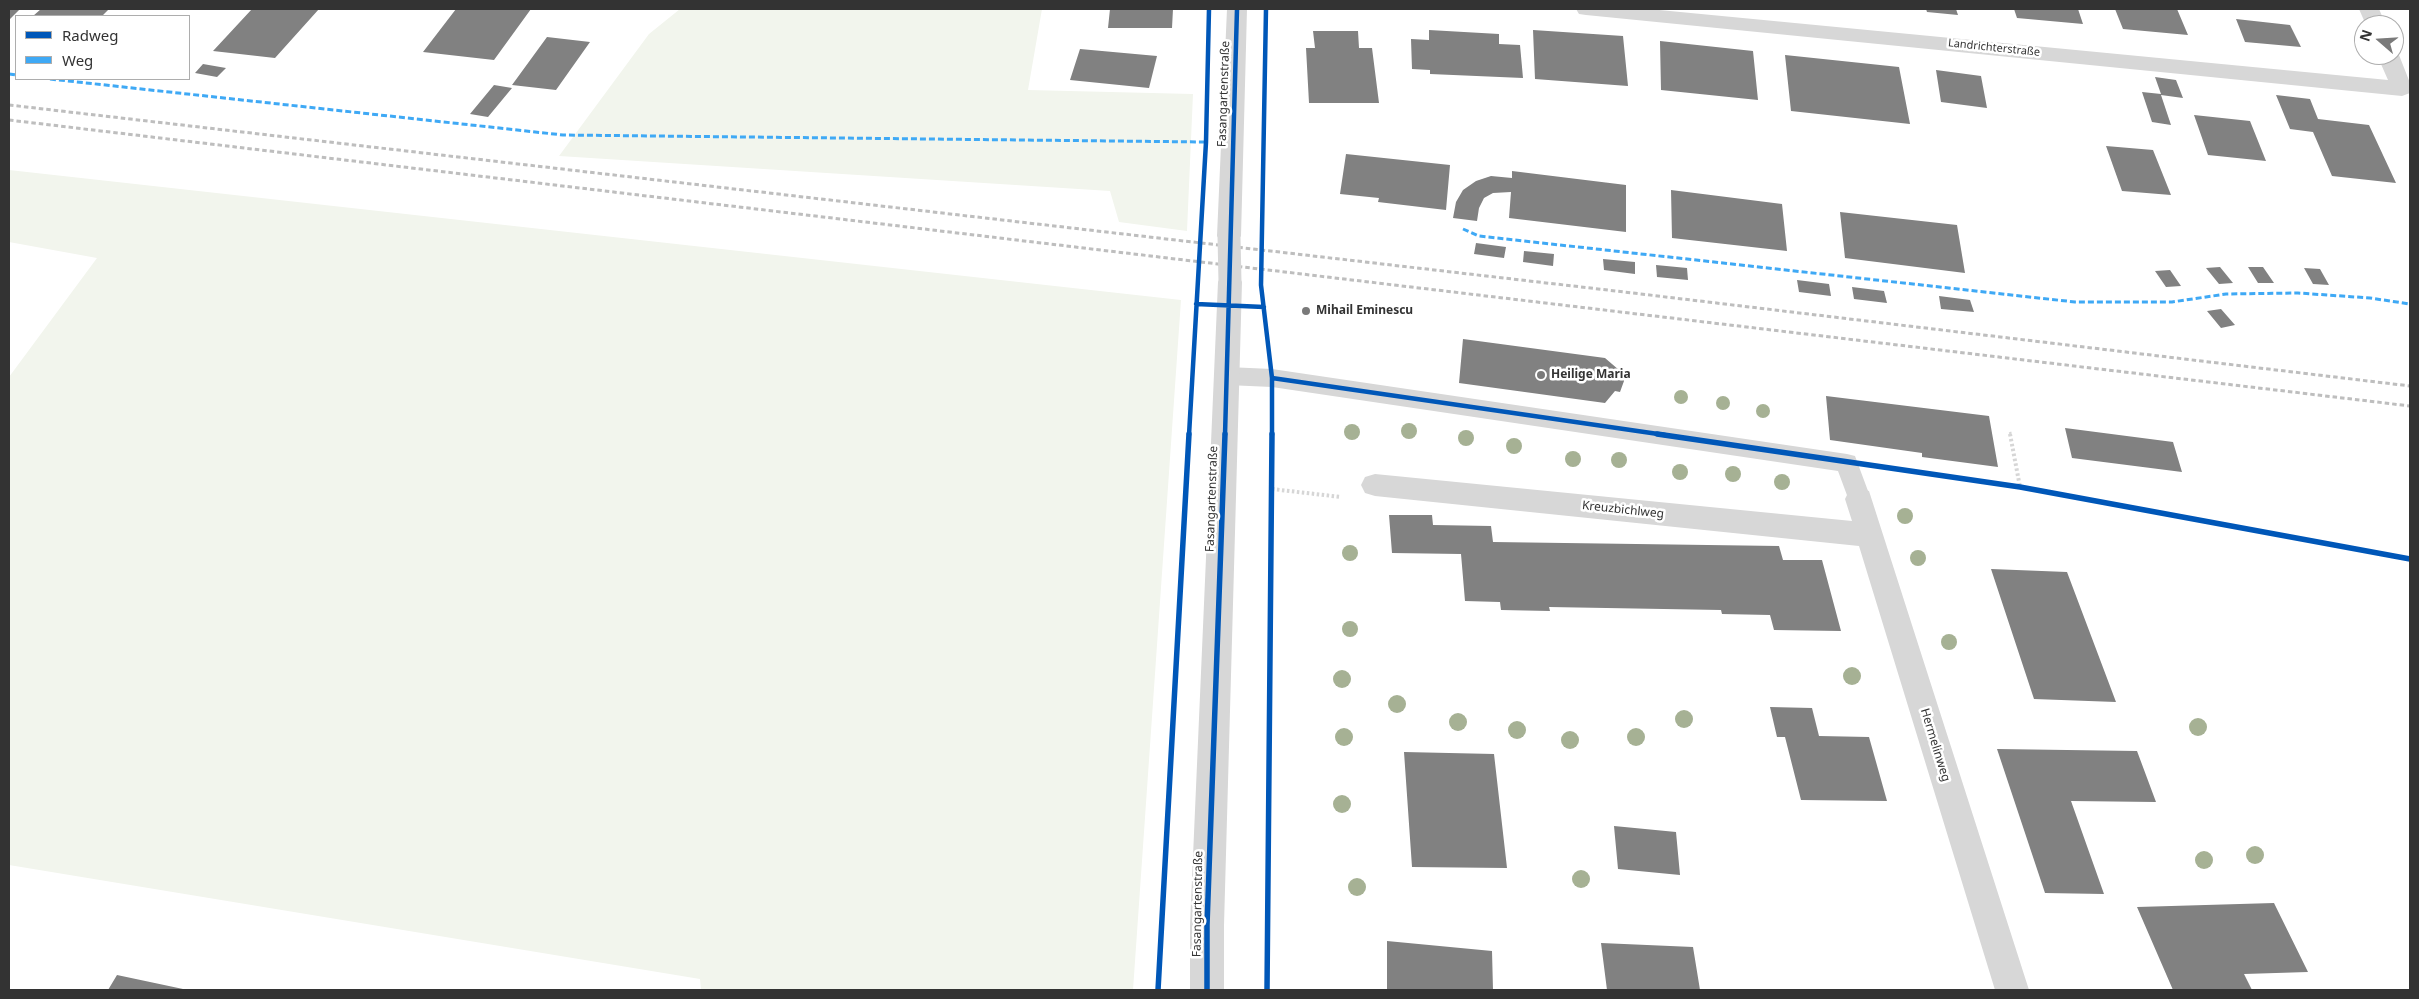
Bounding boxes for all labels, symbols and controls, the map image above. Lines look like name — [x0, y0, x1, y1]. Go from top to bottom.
legend — [15, 15, 190, 80]
north arrow — [2354, 15, 2404, 65]
text: Radweg — [62, 25, 118, 45]
text: N — [2354, 27, 2376, 44]
street label: Landrichterstraße — [1947, 37, 2041, 59]
street label: Fasangartenstraße — [1215, 41, 1233, 147]
text: Weg — [62, 50, 93, 70]
place label: Mihail Eminescu — [1316, 304, 1413, 318]
marker: Mihail Eminescu — [1300, 305, 1312, 317]
place label: Heilige Maria — [1551, 368, 1631, 382]
marker: Heilige Maria — [1535, 369, 1547, 381]
street label: Fasangartenstraße — [1203, 446, 1221, 552]
street label: Kreuzbichlweg — [1581, 499, 1665, 521]
street label: Hermelinweg — [1917, 707, 1953, 783]
street label: Fasangartenstraße — [1190, 851, 1206, 957]

